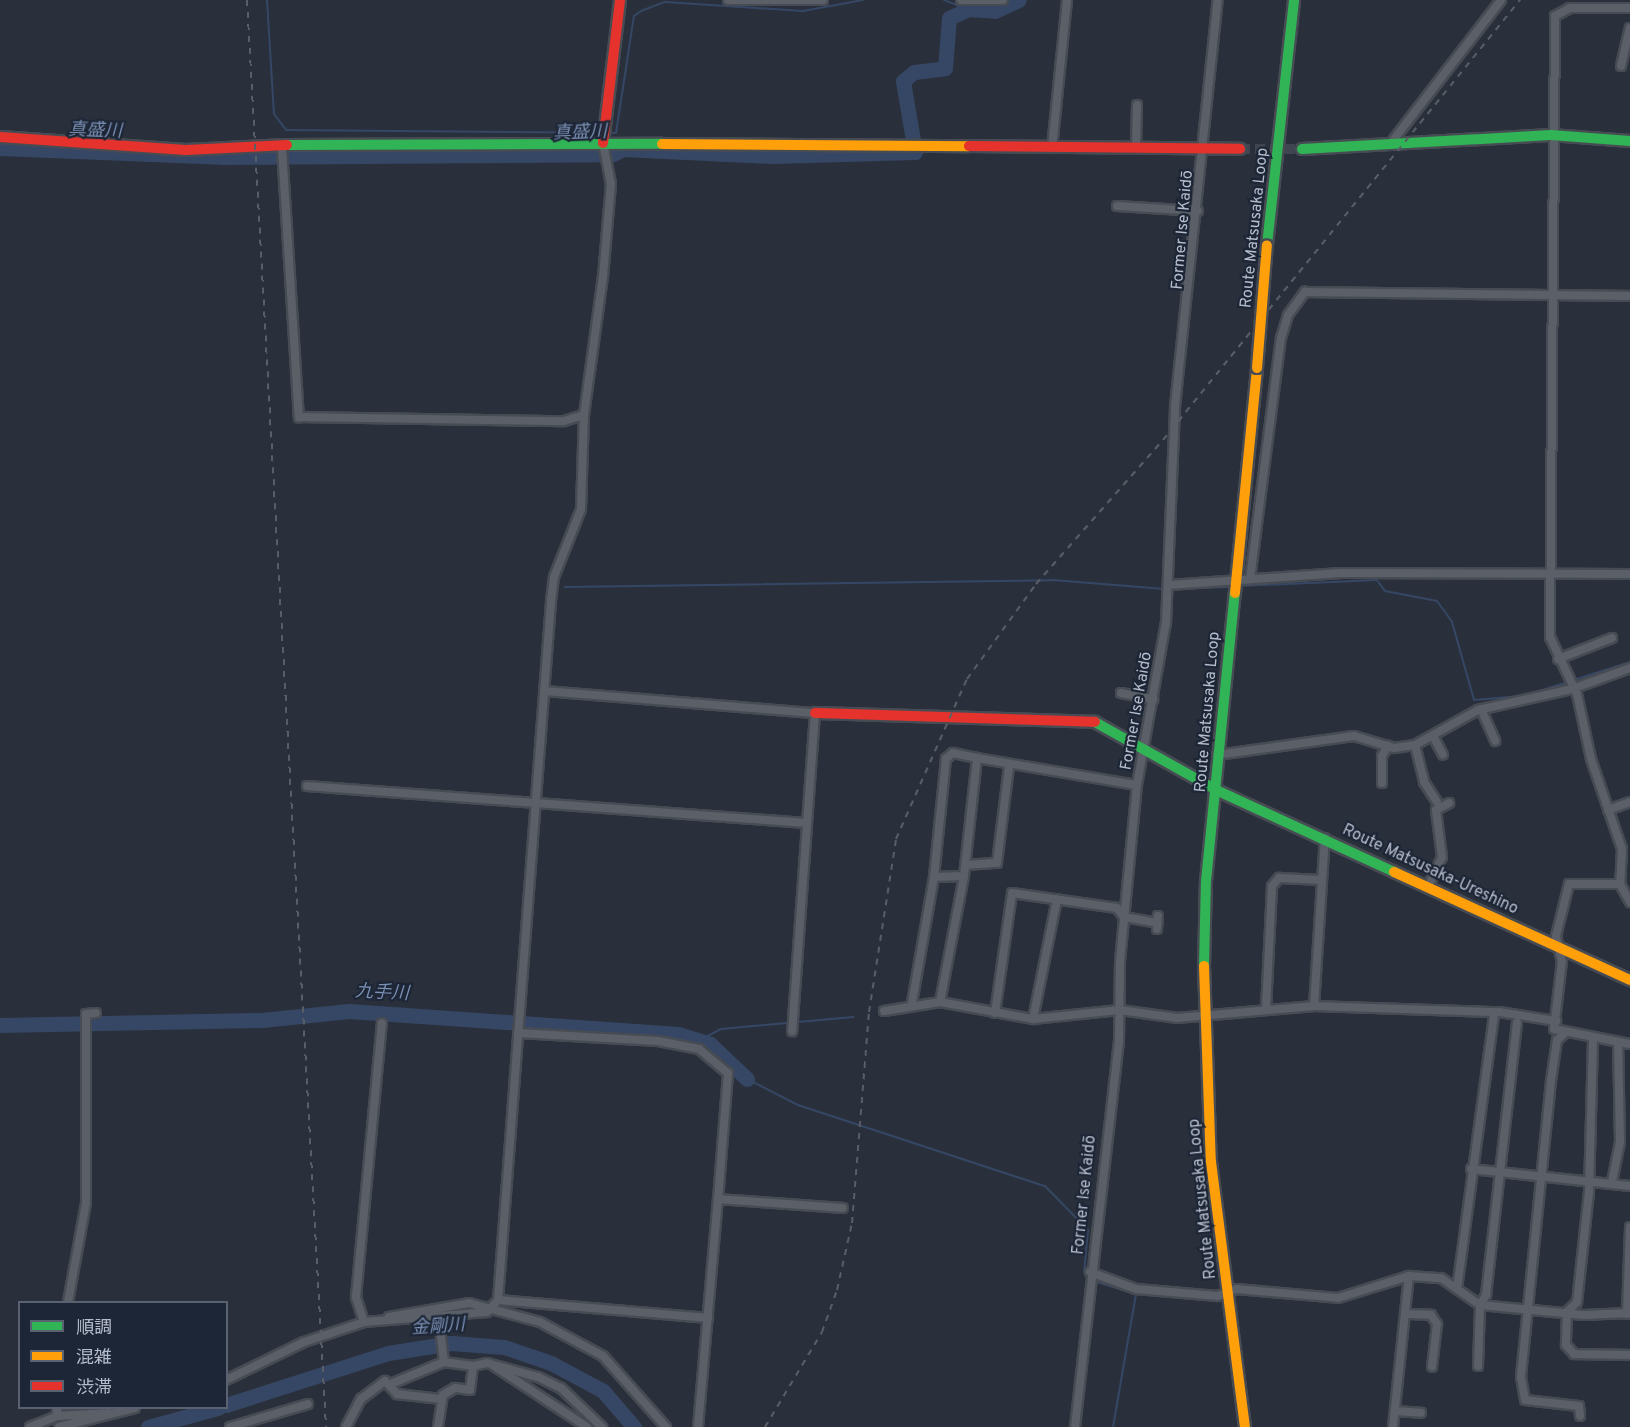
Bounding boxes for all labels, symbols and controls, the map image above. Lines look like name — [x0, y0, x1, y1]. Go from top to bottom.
water label: 真盛川 — [68, 120, 122, 144]
water label: 真盛川 — [553, 122, 607, 146]
street label: Route Matsusaka Loop — [1237, 147, 1273, 309]
street label: Former Ise Kaidō — [1168, 169, 1198, 291]
street label: Route Matsusaka Loop — [1191, 631, 1225, 793]
street label: Former Ise Kaidō — [1117, 650, 1157, 772]
street label: Route Matsusaka-Ureshino — [1339, 821, 1521, 919]
water label: 九手川 — [354, 982, 410, 1006]
street label: Route Matsusaka Loop — [1185, 1118, 1221, 1280]
street label: Former Ise Kaidō — [1069, 1134, 1101, 1256]
legend — [18, 1301, 228, 1409]
water label: 金剛川 — [410, 1315, 466, 1341]
text: 順調 — [76, 1317, 112, 1340]
text: 混雑 — [76, 1347, 112, 1370]
text: 渋滞 — [76, 1377, 112, 1400]

